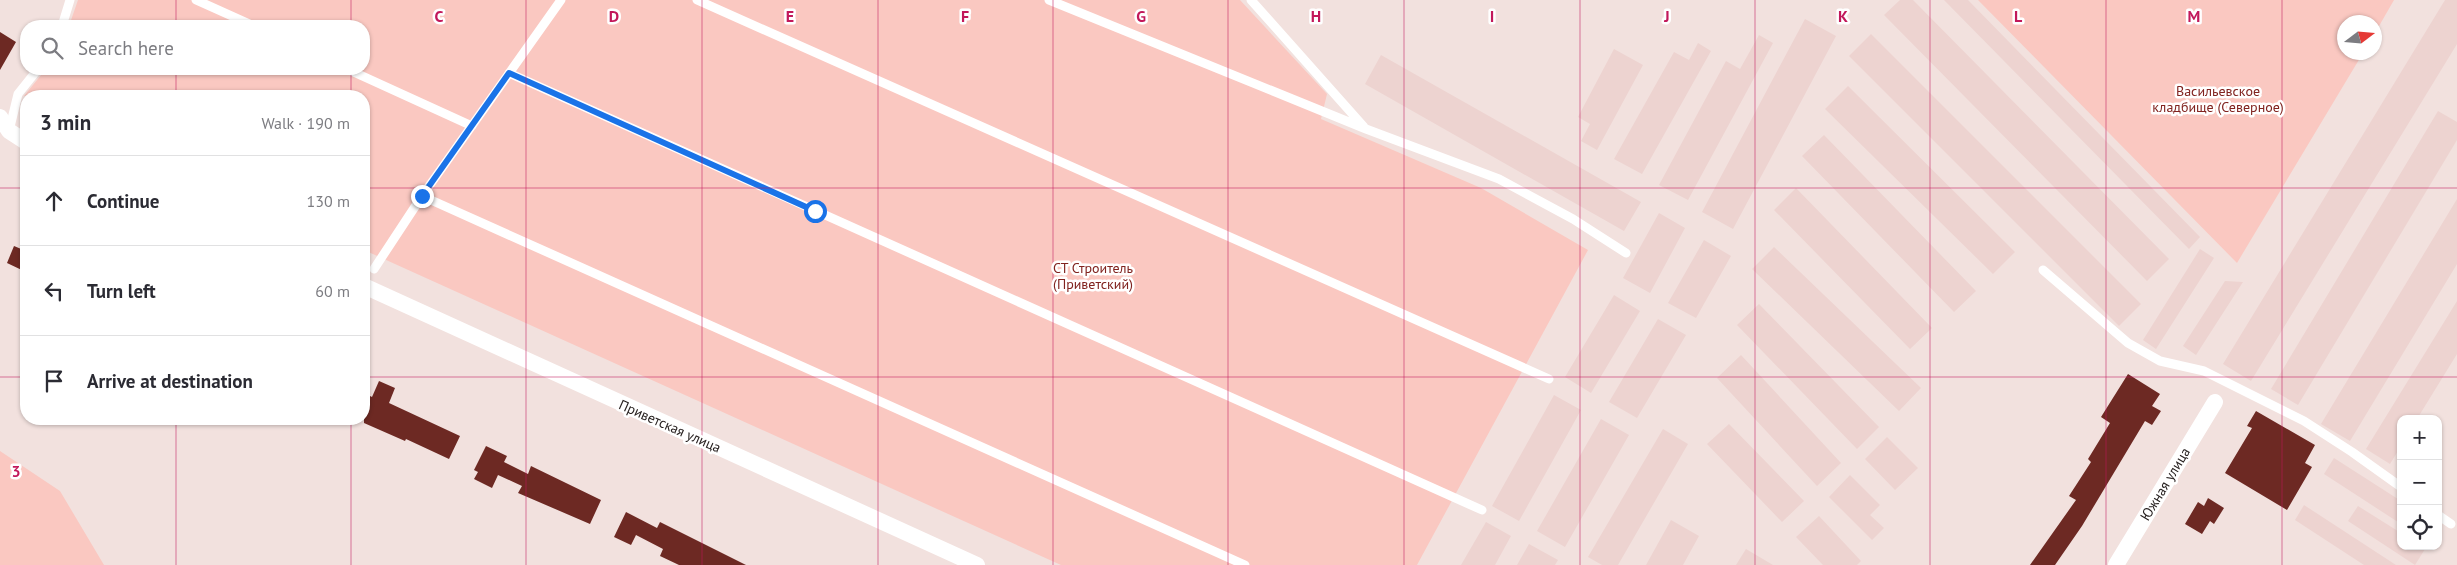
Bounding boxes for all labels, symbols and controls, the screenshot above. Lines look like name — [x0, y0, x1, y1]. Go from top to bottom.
text: C — [435, 6, 444, 26]
text: D — [609, 6, 619, 26]
text: E — [786, 6, 794, 26]
text: F — [961, 6, 969, 26]
text: G — [1136, 6, 1146, 26]
text: H — [1311, 6, 1321, 26]
text: I — [1490, 6, 1494, 26]
text: J — [1663, 6, 1670, 26]
text: K — [1838, 6, 1848, 26]
text: L — [2014, 6, 2023, 26]
text: M — [2188, 6, 2200, 26]
north arrow — [2337, 15, 2382, 60]
search box — [20, 20, 370, 75]
icon: search — [38, 34, 66, 62]
text: Search here — [78, 36, 174, 60]
park label: Васильевское кладбище (Северное) — [2152, 82, 2284, 116]
text: 3 min — [40, 109, 91, 136]
text: Walk · 190 m — [261, 113, 350, 133]
route end — [411, 185, 434, 208]
icon: ahead — [40, 187, 68, 215]
text: Continue — [87, 189, 159, 213]
text: 130 m — [307, 191, 350, 211]
route start — [804, 200, 827, 223]
park label: СТ Строитель (Приветский) — [1053, 259, 1133, 293]
icon: left — [40, 277, 68, 305]
text: Turn left — [87, 279, 156, 303]
text: 60 m — [315, 281, 350, 301]
icon: arrive — [40, 367, 68, 395]
text: Arrive at destination — [87, 369, 253, 393]
street label: Приветская улица — [616, 395, 724, 457]
map controls — [2397, 415, 2442, 550]
button: + — [2397, 415, 2442, 460]
street label: Южная улица — [2136, 444, 2194, 524]
button: − — [2397, 460, 2442, 505]
text: 3 — [11, 461, 21, 481]
button: locate — [2397, 505, 2442, 550]

